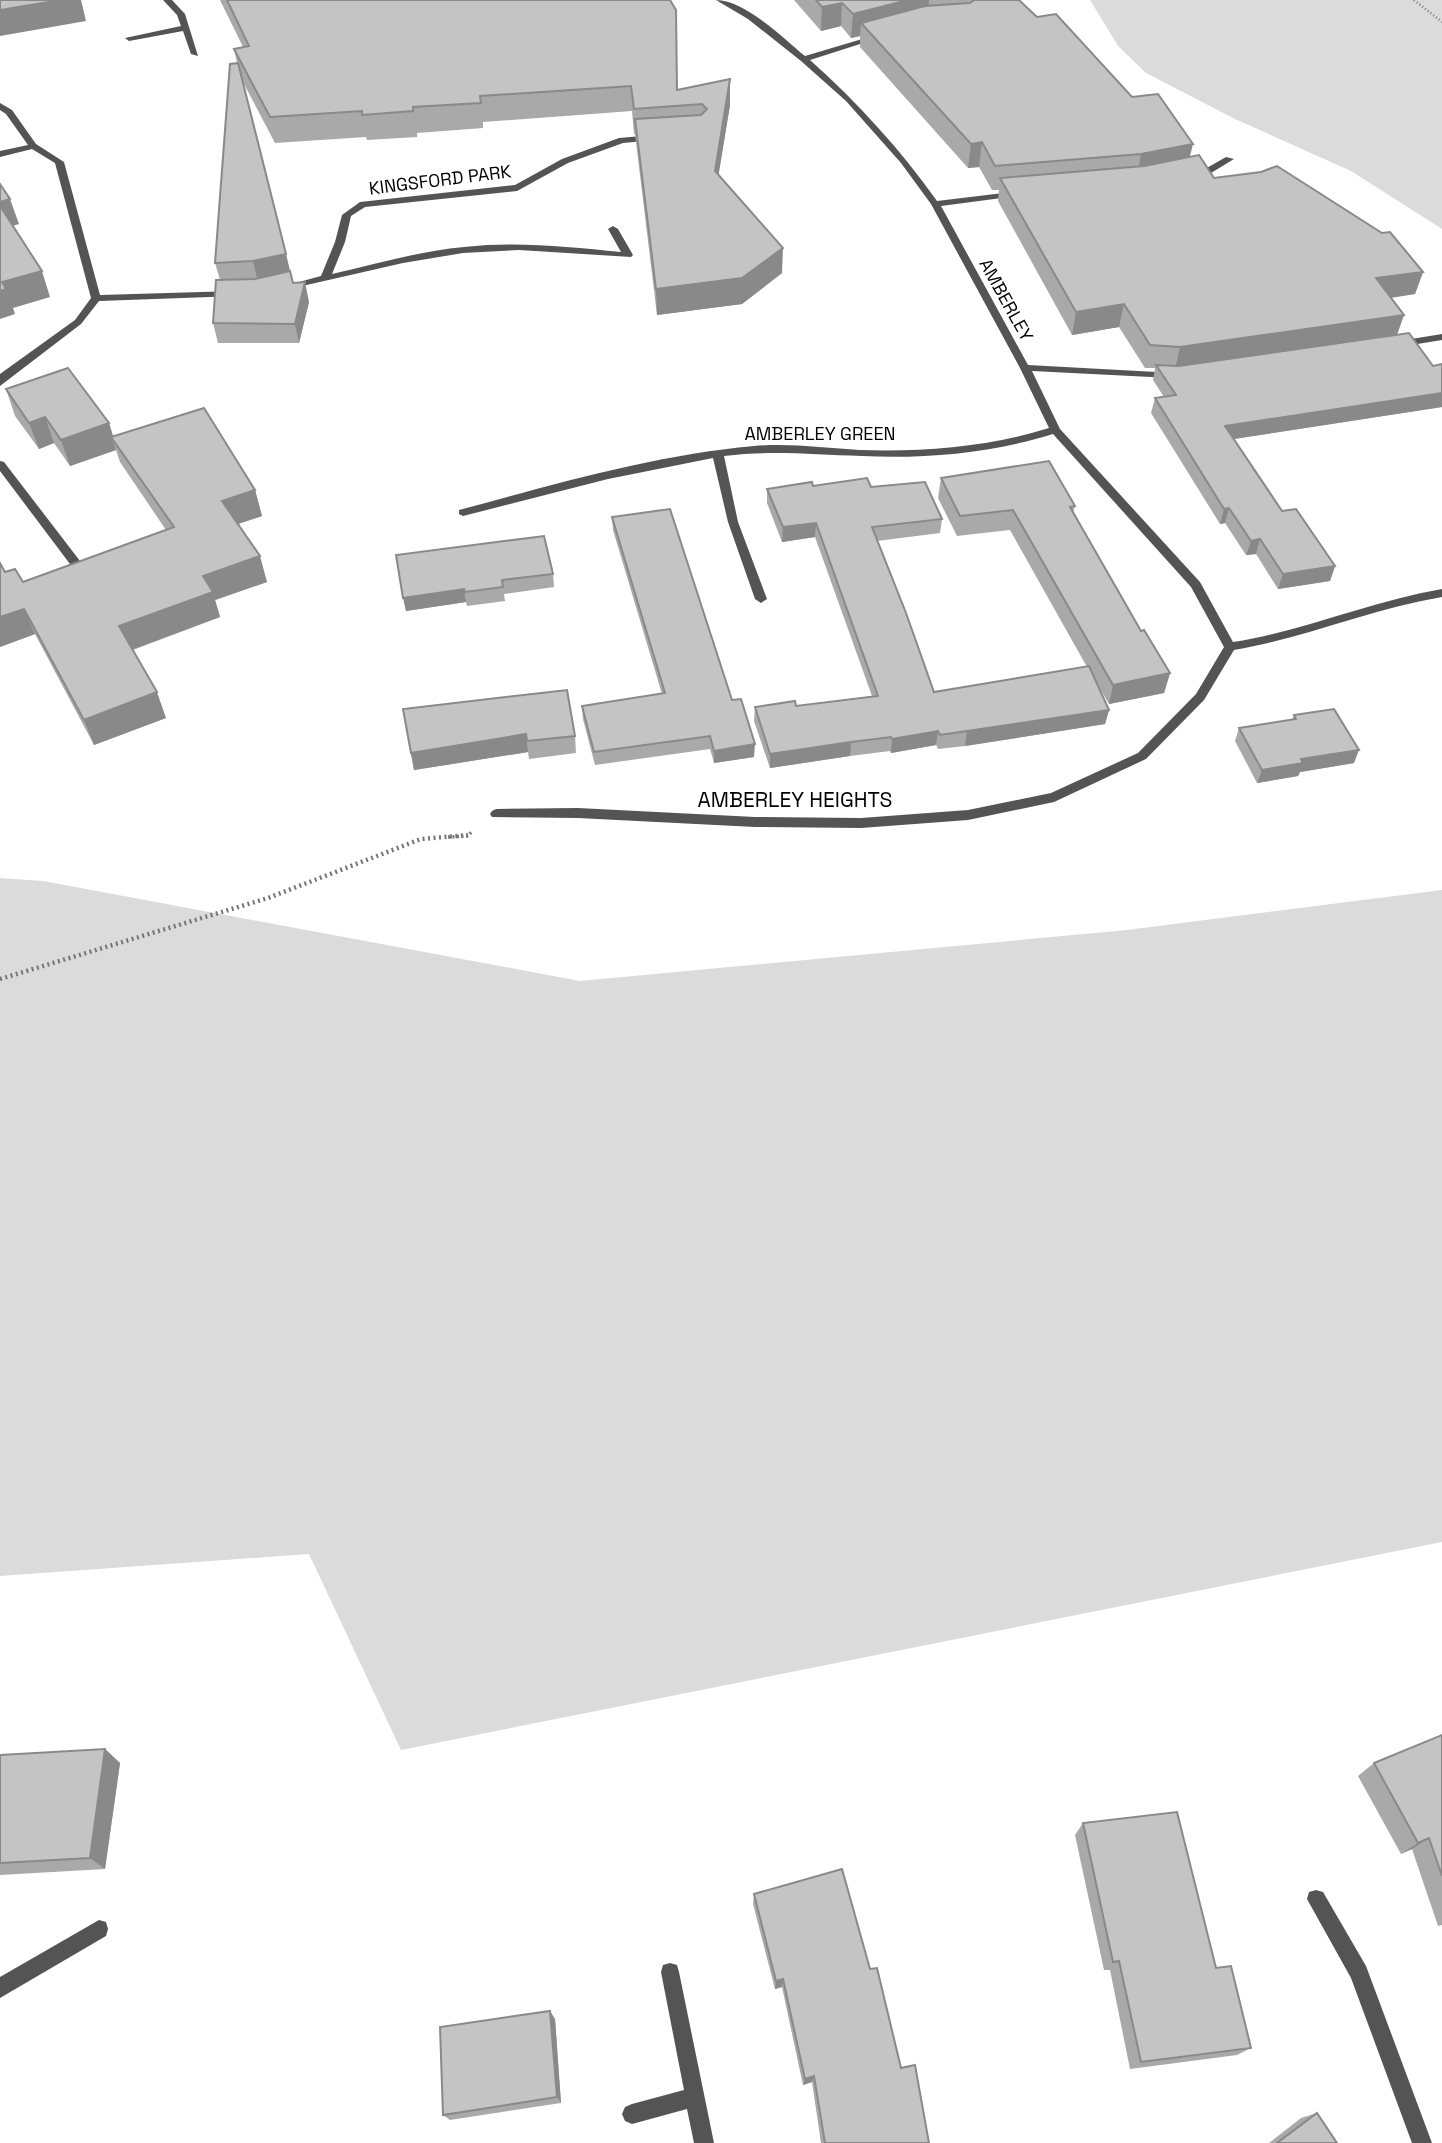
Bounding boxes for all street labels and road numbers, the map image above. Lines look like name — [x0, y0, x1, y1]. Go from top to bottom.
street label: KINGSFORD PARK — [367, 159, 512, 200]
street label: AMBERLEY — [974, 254, 1039, 345]
street label: AMBERLEY GREEN — [744, 422, 896, 445]
street label: AMBERLEY HEIGHTS — [698, 786, 892, 813]

